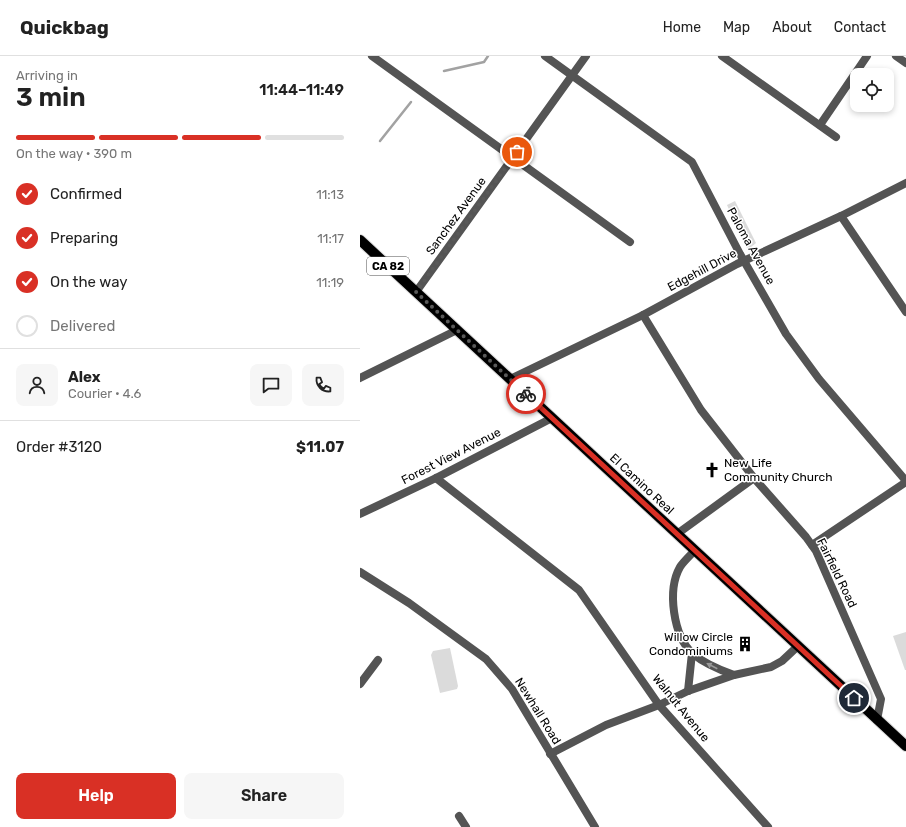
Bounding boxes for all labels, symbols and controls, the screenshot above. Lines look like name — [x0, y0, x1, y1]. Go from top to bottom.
text: Quickbag — [20, 16, 109, 39]
text: Home — [663, 19, 701, 36]
text: Map — [723, 19, 750, 36]
text: About — [772, 19, 812, 36]
text: Contact — [834, 19, 886, 36]
text: Arriving in — [16, 68, 78, 83]
map controls — [850, 68, 894, 112]
button: locate — [850, 68, 894, 112]
text: 11:44–11:49 — [259, 81, 344, 99]
text: 3 min — [16, 82, 86, 113]
pin — [500, 135, 534, 169]
icon: bag — [506, 141, 528, 163]
text: On the way · 390 m — [16, 146, 132, 161]
street label: Sanchez Avenue — [423, 174, 489, 258]
icon: check — [16, 183, 38, 205]
text: Confirmed — [50, 185, 122, 203]
text: 11:13 — [316, 187, 344, 202]
street label: Paloma Avenue — [724, 205, 778, 287]
icon: check — [16, 227, 38, 249]
text: Preparing — [50, 229, 118, 247]
text: 11:17 — [317, 231, 344, 246]
street label: Edgehill Drive — [665, 246, 739, 294]
road number: CA 82 — [367, 257, 409, 275]
icon: check — [16, 271, 38, 293]
text: On the way — [50, 273, 128, 291]
text: 11:19 — [316, 275, 344, 290]
text: Delivered — [50, 317, 115, 335]
button: person — [16, 364, 58, 406]
button: chat — [250, 364, 292, 406]
button: phone — [302, 364, 344, 406]
text: Alex — [68, 368, 101, 386]
courier — [506, 374, 546, 414]
icon: bike — [515, 383, 537, 405]
text: Courier · 4.6 — [68, 386, 141, 401]
street label: Forest View Avenue — [399, 425, 503, 487]
text: Order #3120 — [16, 438, 102, 456]
text: $11.07 — [296, 438, 344, 456]
street label: El Camino Real — [607, 451, 677, 517]
place label: New Life Community Church — [724, 456, 832, 484]
church icon: New Life Community Church — [703, 461, 721, 479]
street label: Fairfield Road — [814, 536, 860, 610]
place label: Willow Circle Condominiums — [649, 630, 733, 658]
building icon: Willow Circle Condominiums — [736, 635, 754, 653]
one-way arrow — [706, 663, 718, 669]
street label: Walnut Avenue — [650, 671, 713, 745]
street label: Newhall Road — [512, 675, 564, 747]
pin — [837, 681, 871, 715]
icon: home — [843, 687, 865, 709]
button: Help — [16, 773, 176, 819]
button: Share — [184, 773, 344, 819]

